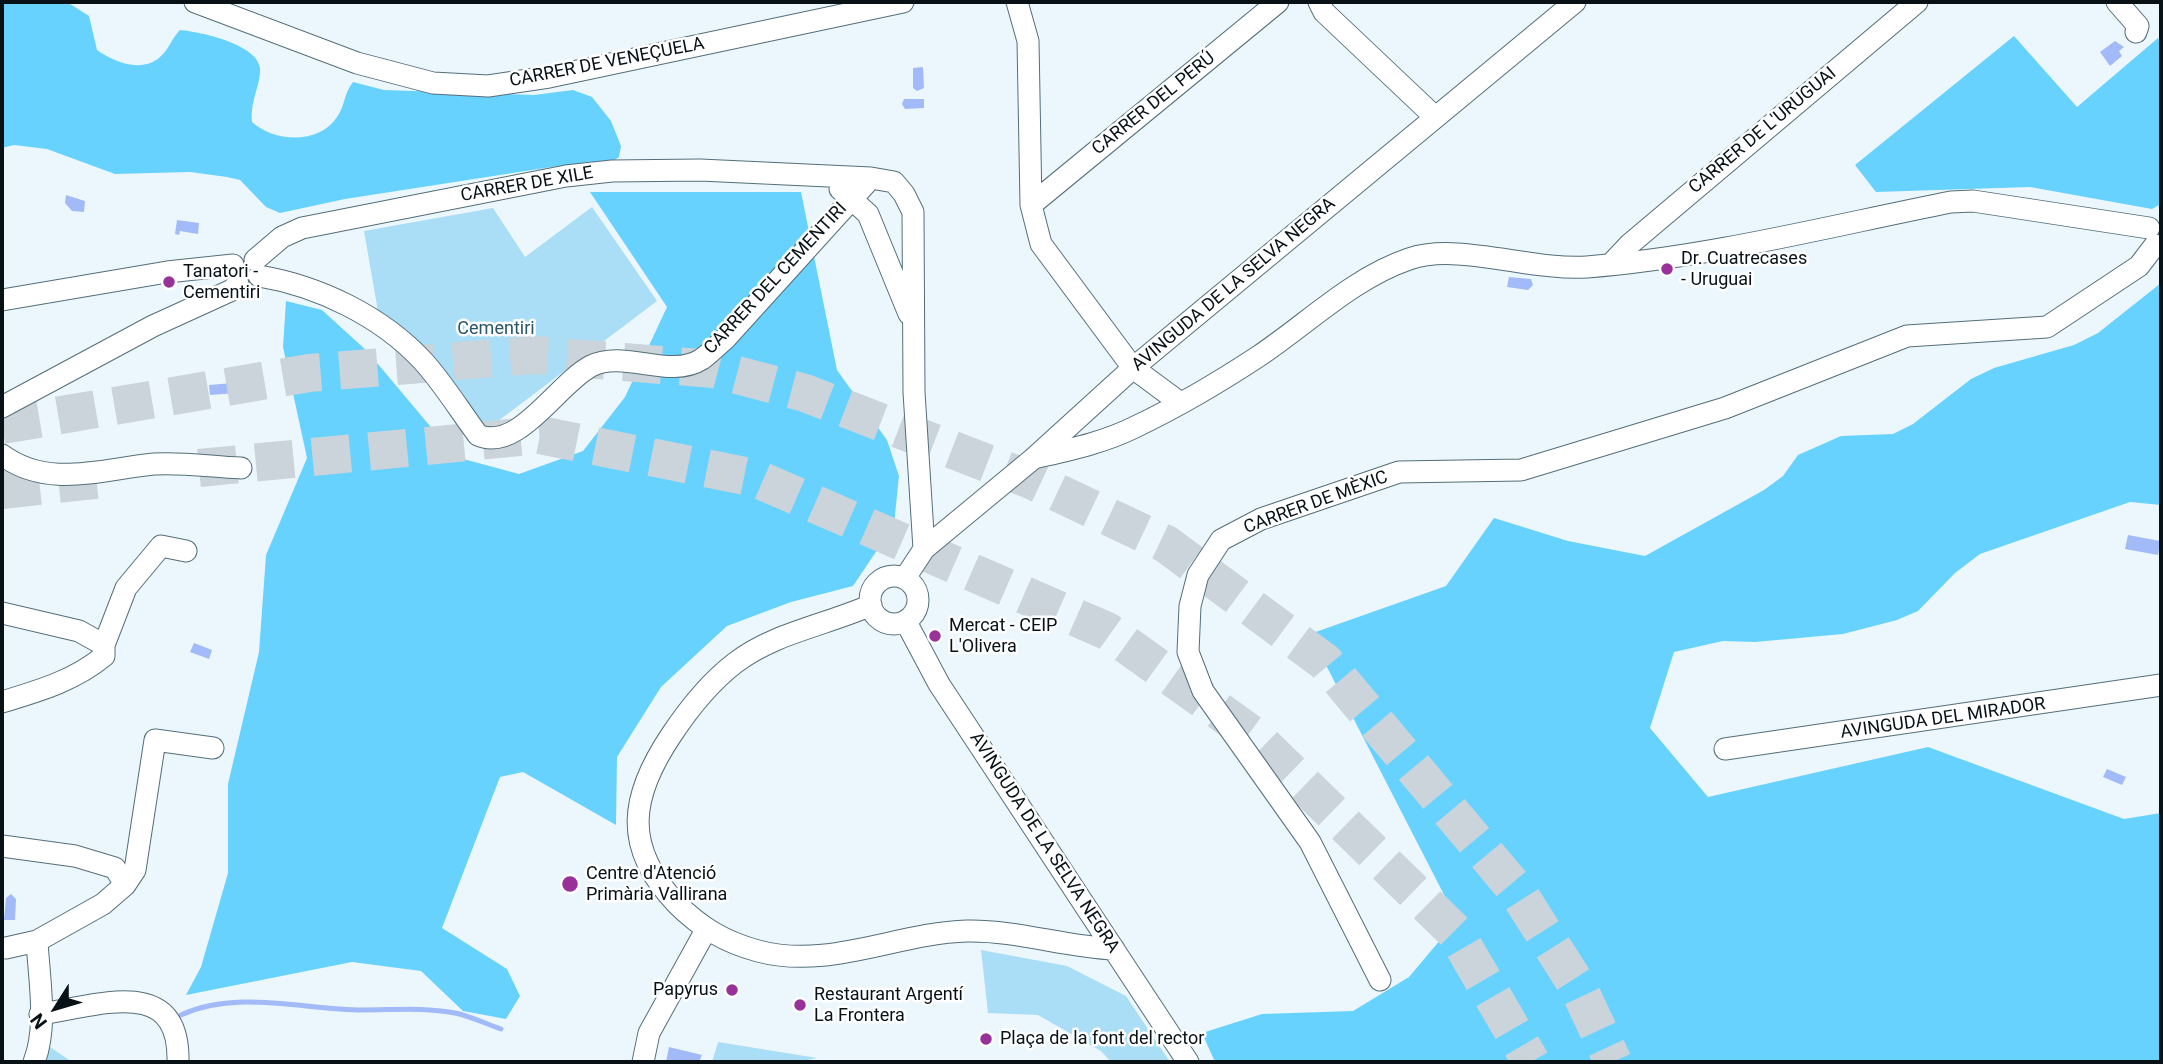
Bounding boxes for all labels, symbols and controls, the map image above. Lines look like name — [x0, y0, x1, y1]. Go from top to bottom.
street label: CARRER DE VENEÇUELA — [508, 34, 706, 92]
street label: CARRER DEL PERÚ — [1088, 48, 1220, 160]
street label: CARRER DE L'URUGUAI — [1685, 63, 1841, 199]
street label: CARRER DE XILE — [459, 163, 595, 207]
street label: AVINGUDA DE LA SELVA NEGRA — [1128, 194, 1340, 376]
street label: CARRER DEL CEMENTIRI — [700, 199, 852, 359]
place label: Dr. Cuatrecases - Uruguai — [1681, 248, 1807, 290]
place label: Tanatori - Cementiri — [183, 261, 260, 304]
marker: Dr. Cuatrecases - Uruguai — [1659, 261, 1675, 277]
marker: Tanatori - Cementiri — [161, 274, 177, 290]
park label: Cementiri — [457, 318, 535, 340]
street label: CARRER DE MÈXIC — [1241, 467, 1391, 539]
place label: Mercat - CEIP L'Olivera — [949, 615, 1057, 658]
marker: Mercat - CEIP L'Olivera — [927, 628, 943, 644]
street label: AVINGUDA DEL MIRADOR — [1839, 694, 2047, 744]
street label: AVINGUDA DE LA SELVA NEGRA — [964, 729, 1124, 957]
place label: Centre d'Atenció Primària Vallirana — [586, 863, 727, 906]
marker: Centre d'Atenció Primària Vallirana — [560, 874, 580, 894]
north arrow — [21, 973, 91, 1043]
place label: Papyrus — [653, 979, 718, 1001]
marker: Papyrus — [724, 982, 740, 998]
place label: Restaurant Argentí La Frontera — [814, 984, 963, 1026]
marker: Restaurant Argentí La Frontera — [792, 997, 808, 1013]
text: N — [26, 1009, 52, 1033]
place label: Plaça de la font del rector — [1000, 1028, 1204, 1050]
marker: Plaça de la font del rector — [978, 1031, 994, 1047]

